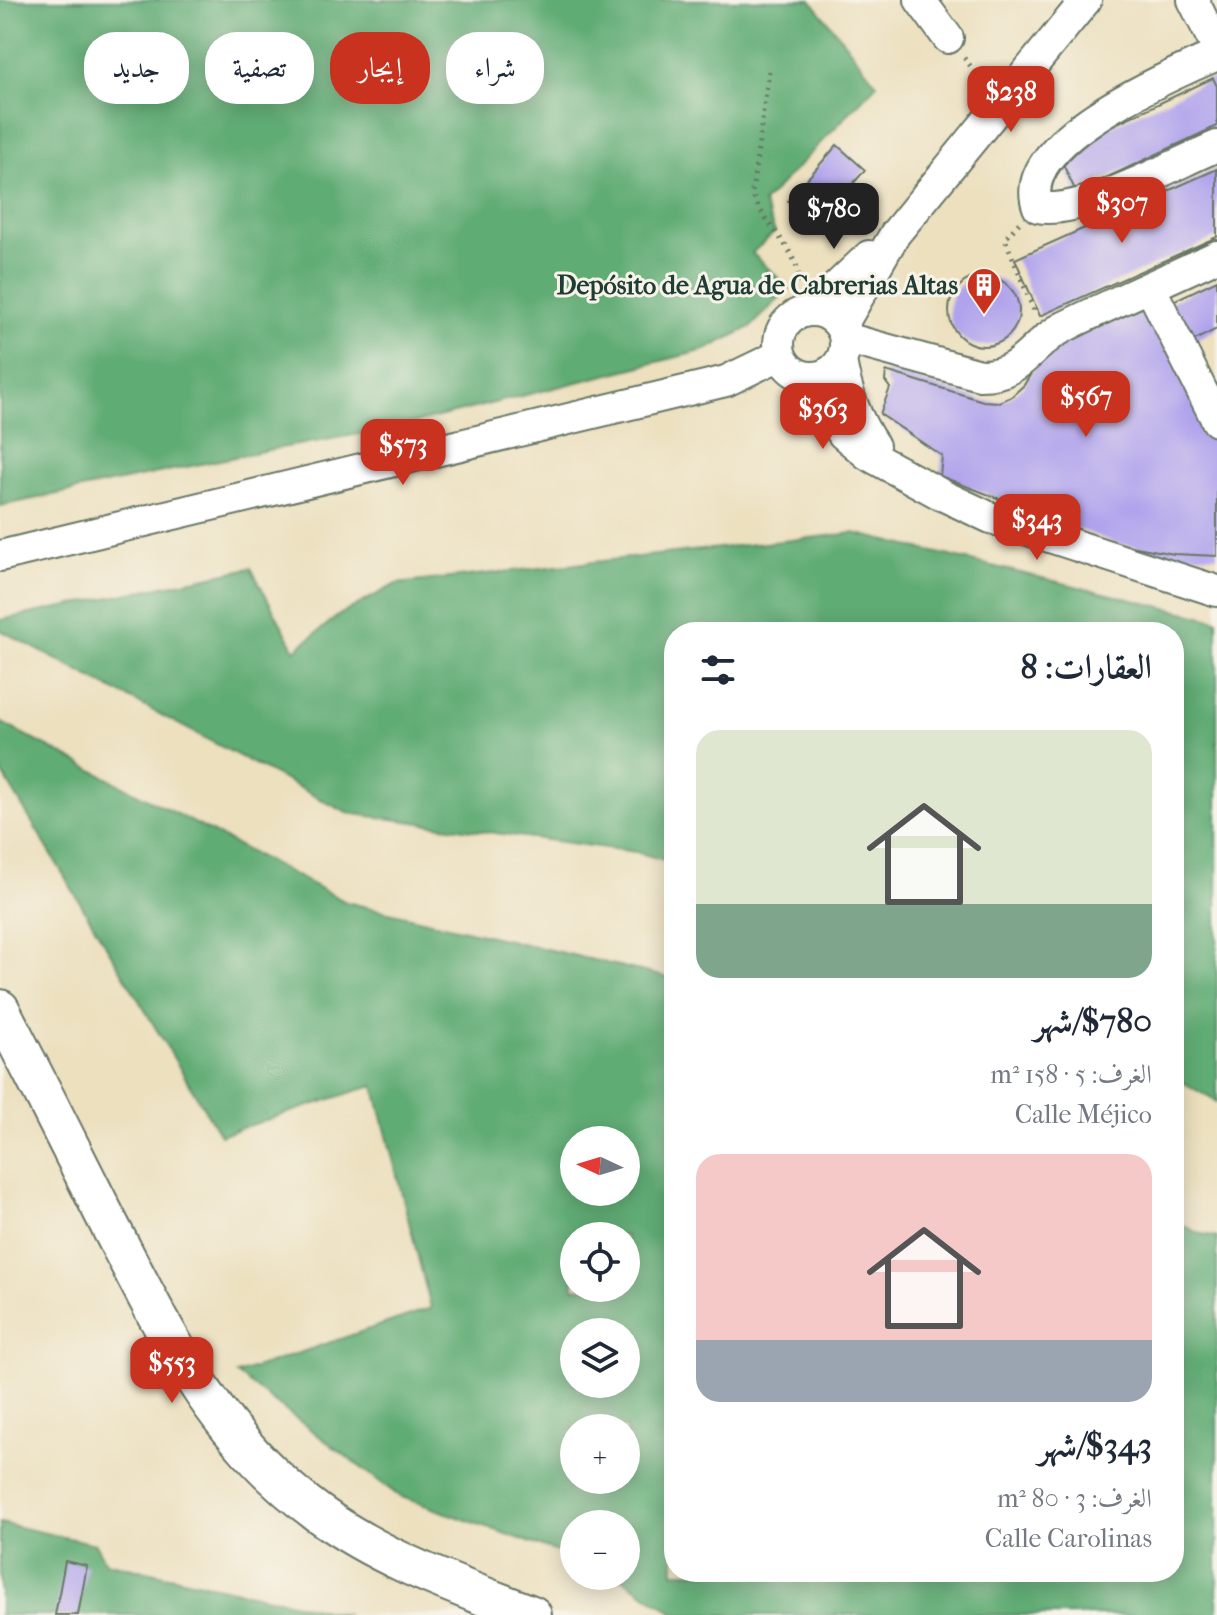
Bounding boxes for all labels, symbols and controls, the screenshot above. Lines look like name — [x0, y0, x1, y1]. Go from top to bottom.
chip: جديد — [84, 32, 189, 104]
chip: تصفية — [205, 32, 314, 104]
chip: إيجار — [330, 32, 430, 104]
chip: شراء — [446, 32, 544, 104]
pin: $238 — [964, 66, 1058, 134]
text: $238 — [985, 76, 1037, 107]
pin: $307 — [1075, 177, 1169, 245]
pin: $780 — [787, 183, 881, 251]
text: $307 — [1096, 187, 1148, 218]
text: $780 — [807, 193, 861, 224]
building icon: Depósito de Agua de Cabrerias Altas — [965, 266, 1003, 316]
place label: Depósito de Agua de Cabrerias Altas — [557, 270, 958, 301]
pin: $567 — [1039, 371, 1133, 439]
text: $567 — [1060, 381, 1112, 412]
pin: $363 — [776, 383, 870, 451]
text: $363 — [798, 393, 848, 424]
pin: $573 — [356, 419, 450, 487]
text: $573 — [379, 429, 427, 460]
pin: $343 — [990, 494, 1084, 562]
text: $343 — [1012, 504, 1062, 535]
text: العقارات: 8 — [1021, 647, 1152, 687]
icon: filters — [696, 648, 740, 692]
icon: home — [852, 782, 996, 926]
text: $780/شهر — [1034, 1001, 1152, 1041]
text: الغرف: 5 · 158 m² — [990, 1059, 1152, 1090]
text: Calle Méjico — [1015, 1099, 1152, 1130]
north arrow — [560, 1126, 640, 1206]
map controls — [560, 1126, 640, 1590]
icon: home — [852, 1206, 996, 1350]
button: locate — [560, 1222, 640, 1302]
button: layers — [560, 1318, 640, 1398]
pin: $553 — [125, 1337, 219, 1405]
text: $553 — [148, 1347, 196, 1378]
button: + — [560, 1414, 640, 1494]
text: $343/شهر — [1038, 1425, 1152, 1465]
text: الغرف: 3 · 80 m² — [997, 1483, 1152, 1514]
button: − — [560, 1510, 640, 1590]
text: Calle Carolinas — [985, 1523, 1152, 1554]

